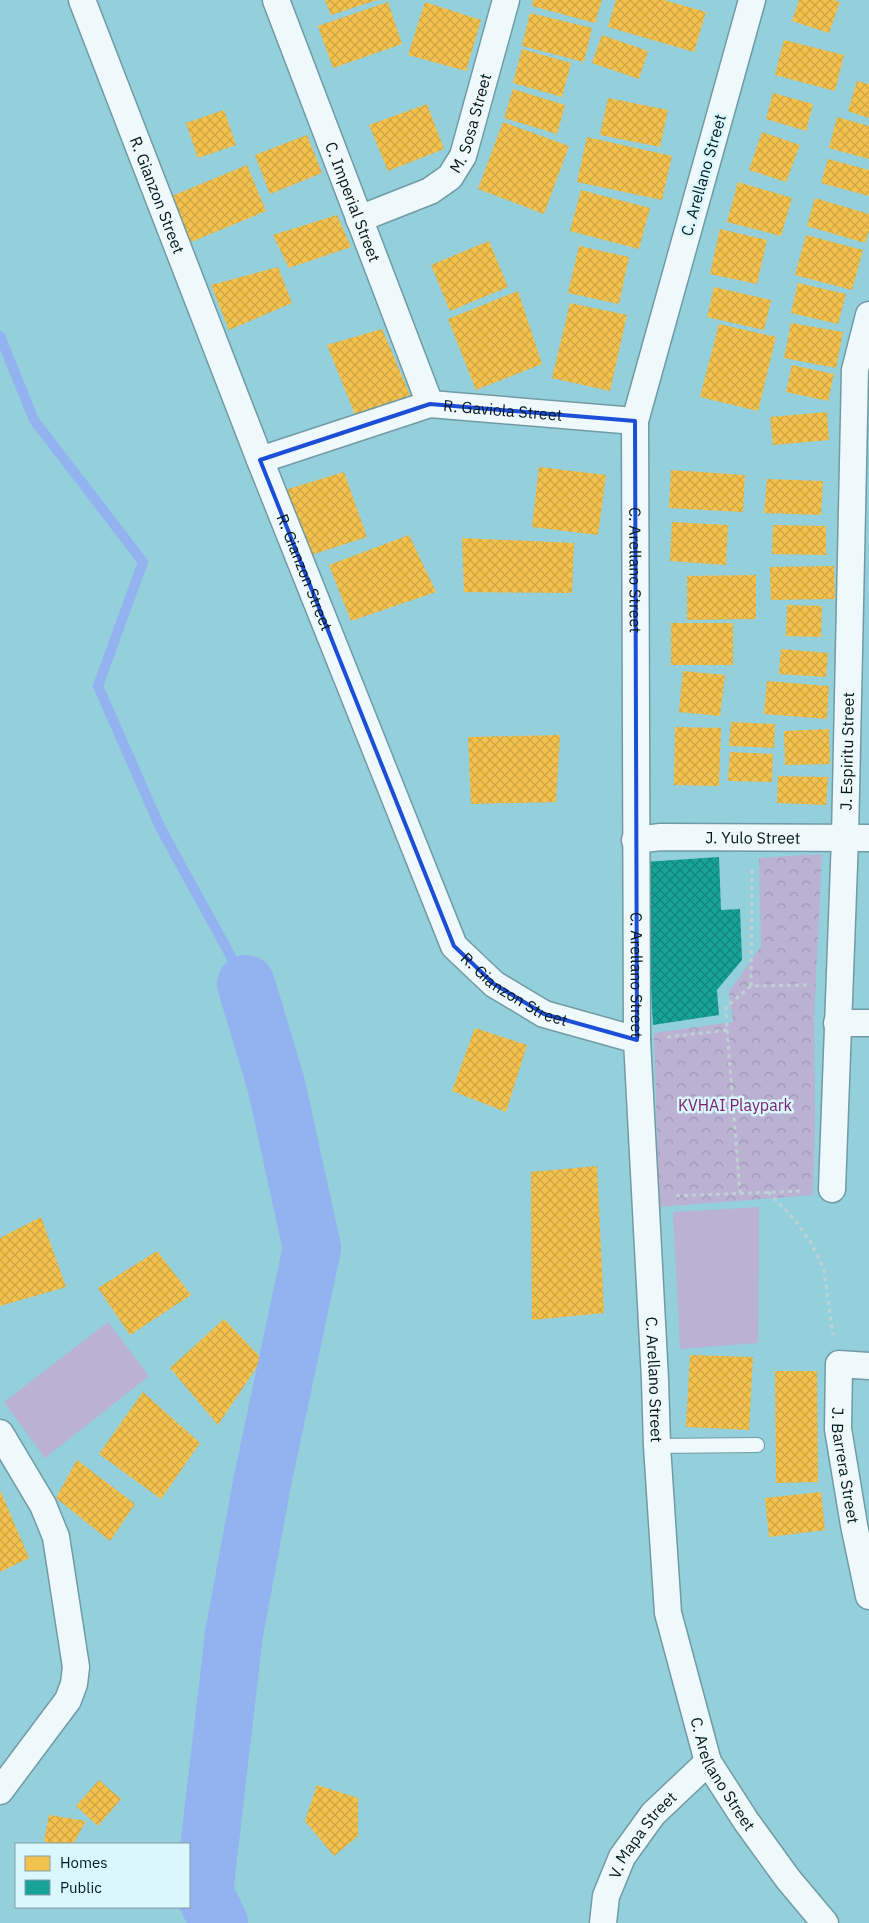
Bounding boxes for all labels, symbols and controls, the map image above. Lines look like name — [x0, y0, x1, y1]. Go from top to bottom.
street label: M. Sosa Street — [445, 71, 495, 177]
street label: C. Arellano Street — [676, 112, 730, 238]
street label: R. Gianzon Street — [126, 133, 189, 256]
street label: C. Imperial Street — [321, 139, 385, 265]
street label: R. Gaviola Street — [442, 395, 563, 425]
street label: C. Arellano Street — [625, 507, 646, 633]
street label: R. Gianzon Street — [272, 511, 337, 634]
street label: J. Espiritu Street — [836, 692, 858, 811]
street label: J. Yulo Street — [705, 827, 800, 848]
street label: C. Arellano Street — [627, 912, 647, 1038]
street label: R. Gianzon Street — [457, 948, 570, 1030]
park label: KVHAI Playpark — [678, 1095, 793, 1115]
street label: C. Arellano Street — [642, 1316, 667, 1443]
street label: J. Barrera Street — [828, 1407, 864, 1525]
street label: C. Arellano Street — [686, 1715, 760, 1835]
street label: V. Mapa Street — [604, 1787, 681, 1881]
legend — [15, 1843, 190, 1908]
text: Homes — [60, 1853, 108, 1872]
text: Public — [60, 1878, 102, 1897]

